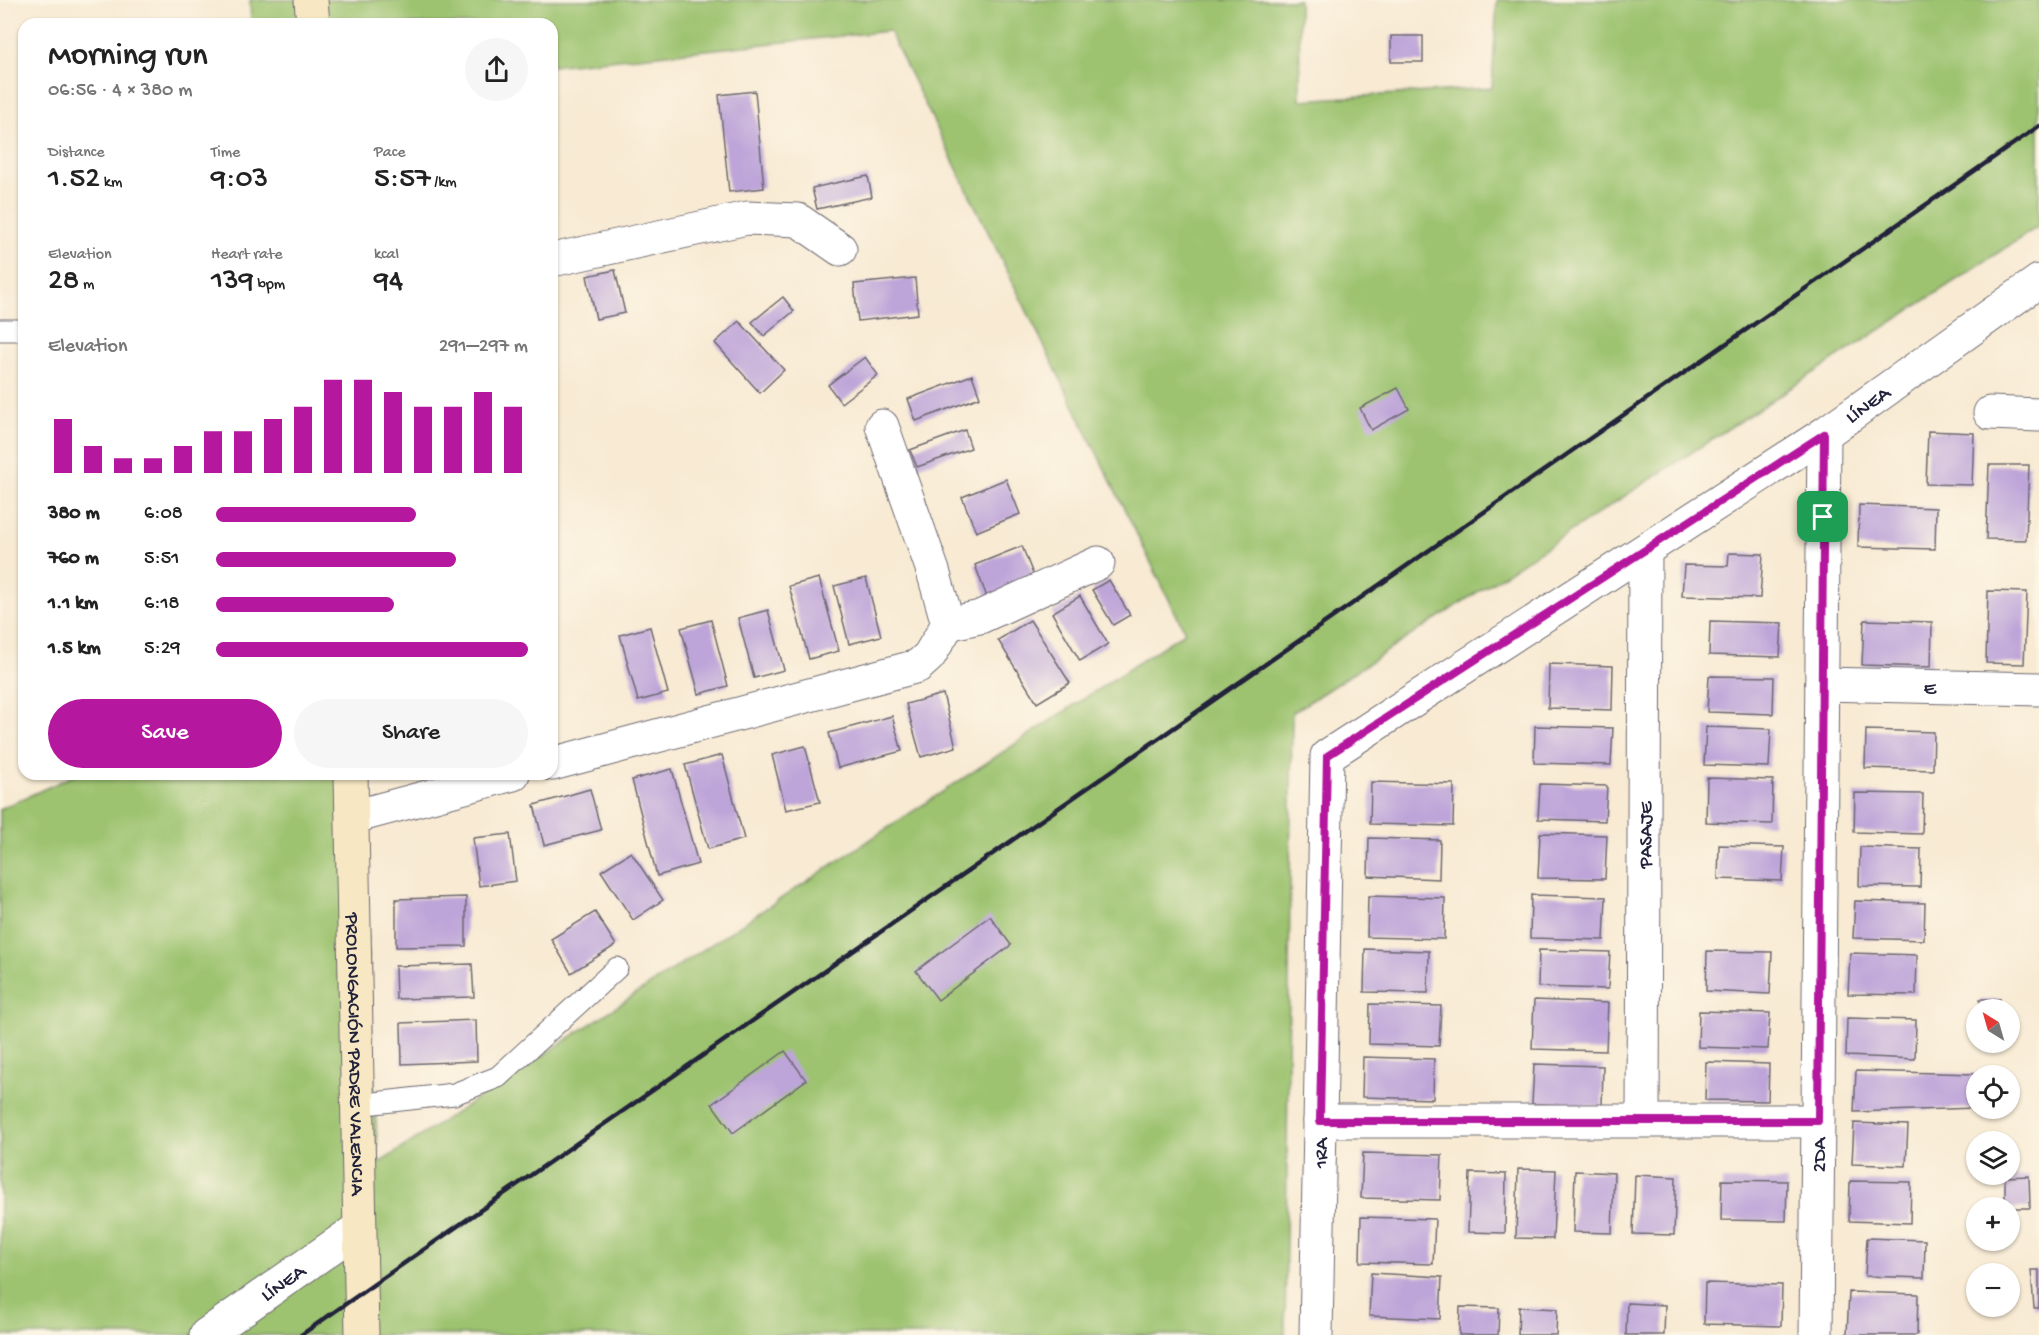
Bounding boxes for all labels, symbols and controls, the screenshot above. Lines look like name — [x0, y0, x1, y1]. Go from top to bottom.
text: Morning run — [48, 38, 208, 76]
button: share — [465, 38, 528, 101]
text: 06:56 · 4 × 380 m — [48, 80, 192, 103]
text: Distance — [48, 144, 105, 163]
text: Time — [211, 144, 240, 163]
text: Pace — [374, 144, 405, 163]
text: 1.52 — [48, 163, 100, 198]
text: 9:03 — [211, 163, 268, 198]
text: 5:57 — [374, 163, 431, 198]
text: km — [100, 174, 122, 193]
text: /km — [431, 174, 457, 193]
text: Elevation — [48, 246, 112, 265]
text: Heart rate — [211, 246, 283, 265]
text: kcal — [374, 246, 399, 265]
text: 28 — [48, 265, 79, 300]
text: 139 — [211, 265, 254, 300]
text: 94 — [374, 265, 403, 300]
text: m — [79, 276, 94, 295]
text: bpm — [254, 276, 285, 295]
text: Elevation — [48, 336, 128, 359]
text: 291–297 m — [439, 336, 528, 359]
street label: LÍNEA — [1842, 382, 1897, 430]
pin — [1797, 491, 1848, 542]
icon: arrive — [1806, 500, 1839, 533]
text: 380 m — [48, 503, 100, 526]
text: 6:08 — [144, 503, 183, 526]
text: 760 m — [48, 548, 99, 571]
text: 5:51 — [144, 548, 179, 571]
text: 1.1 km — [48, 593, 98, 616]
text: 6:18 — [144, 593, 179, 616]
text: 1.5 km — [48, 638, 101, 661]
text: 5:29 — [144, 638, 181, 661]
street label: E — [1923, 678, 1938, 702]
button: Save — [48, 699, 282, 768]
button: Share — [294, 699, 528, 768]
street label: PASAJE — [1636, 800, 1659, 870]
street label: PROLONGACIÓN PADRE VALENCIA — [339, 911, 367, 1197]
north arrow — [1966, 999, 2020, 1053]
map controls — [1966, 999, 2020, 1317]
button: locate — [1966, 1065, 2020, 1119]
button: layers — [1966, 1131, 2020, 1185]
street label: 2DA — [1809, 1136, 1833, 1172]
street label: 1RA — [1311, 1137, 1335, 1169]
button: + — [1966, 1197, 2020, 1251]
street label: LÍNEA — [257, 1260, 312, 1308]
button: − — [1966, 1263, 2020, 1317]

